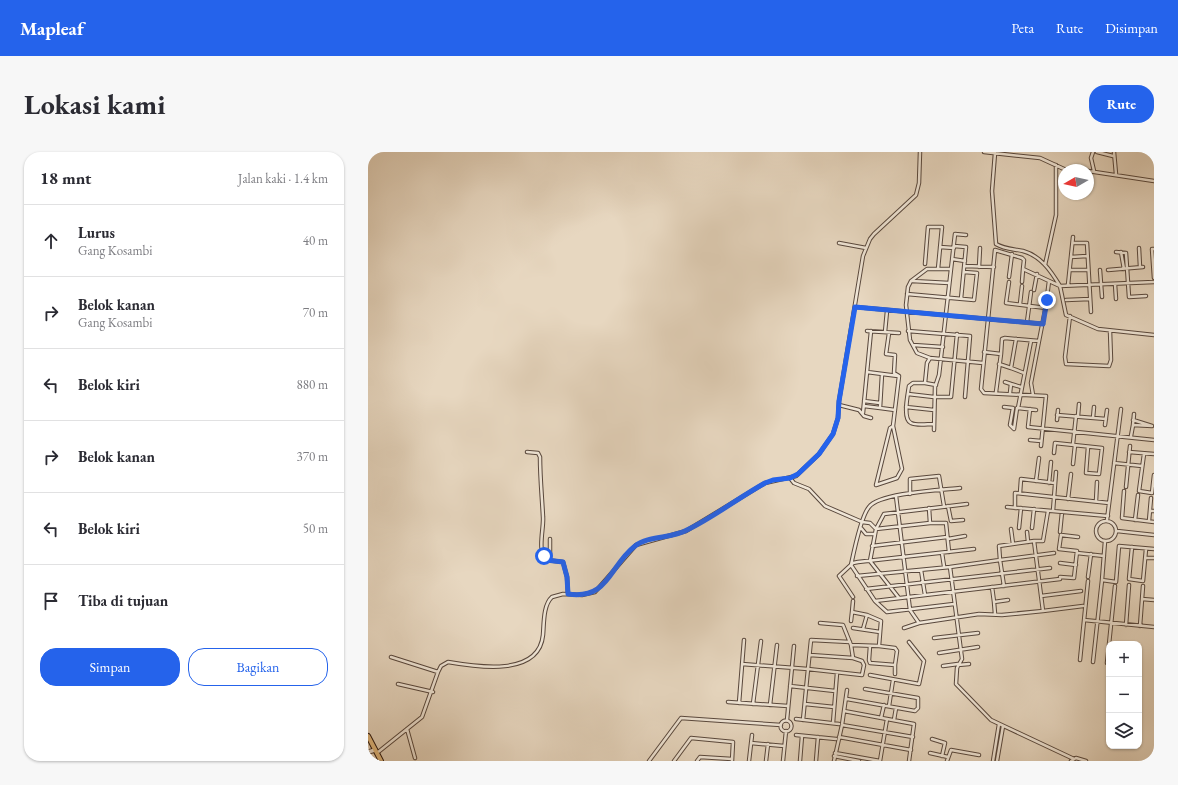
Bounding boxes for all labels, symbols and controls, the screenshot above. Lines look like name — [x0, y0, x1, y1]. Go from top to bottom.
text: Mapleaf — [20, 16, 84, 41]
text: Peta — [1012, 19, 1034, 37]
text: Rute — [1056, 19, 1083, 37]
text: Disimpan — [1105, 19, 1158, 37]
button: Rute — [1089, 85, 1154, 123]
text: Lokasi kami — [24, 86, 165, 122]
north arrow — [1058, 164, 1094, 200]
text: 18 mnt — [40, 167, 91, 189]
text: Jalan kaki · 1.4 km — [238, 170, 328, 187]
text: Lurus — [78, 223, 115, 242]
icon: ahead — [40, 230, 62, 252]
text: 40 m — [303, 232, 328, 249]
text: Gang Kosambi — [78, 242, 152, 259]
route end — [1038, 291, 1056, 309]
text: Belok kanan — [78, 295, 155, 314]
icon: right — [40, 302, 62, 324]
text: 70 m — [303, 304, 328, 321]
text: Gang Kosambi — [78, 314, 152, 331]
icon: left — [40, 374, 62, 396]
text: Belok kiri — [78, 375, 140, 394]
text: 880 m — [297, 376, 328, 393]
icon: right — [40, 446, 62, 468]
text: Belok kanan — [78, 447, 155, 466]
text: 370 m — [297, 448, 328, 465]
icon: left — [40, 518, 62, 540]
text: Belok kiri — [78, 519, 140, 538]
text: 50 m — [303, 520, 328, 537]
route start — [535, 547, 553, 565]
icon: arrive — [40, 590, 62, 612]
text: Tiba di tujuan — [78, 591, 168, 610]
map controls — [1106, 641, 1142, 749]
button: + — [1106, 641, 1142, 677]
button: Simpan — [40, 648, 180, 686]
button: Bagikan — [188, 648, 328, 686]
button: − — [1106, 677, 1142, 713]
button: layers — [1106, 713, 1142, 749]

